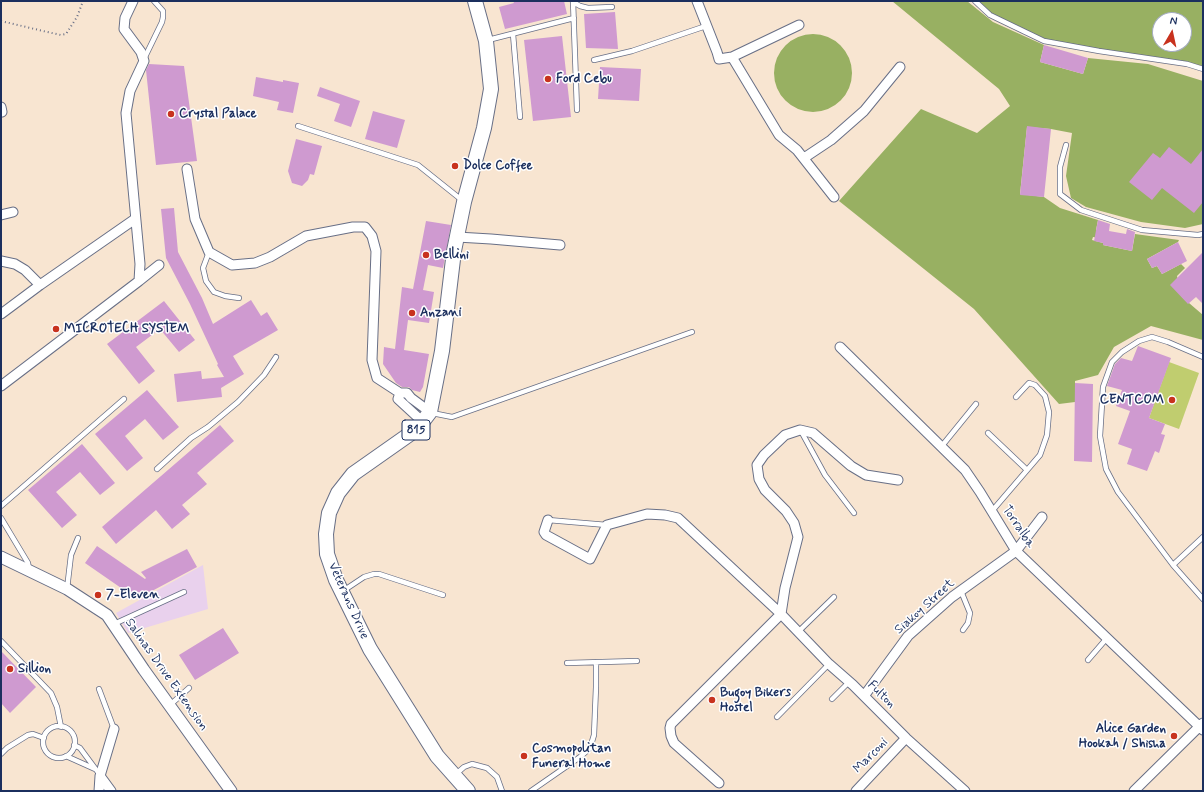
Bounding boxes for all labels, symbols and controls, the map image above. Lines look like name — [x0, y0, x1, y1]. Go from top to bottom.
north arrow — [1152, 12, 1192, 52]
text: N — [1169, 14, 1178, 29]
place label: Ford Cebu — [556, 71, 612, 87]
marker: Ford Cebu — [543, 74, 553, 84]
place label: Crystal Palace — [179, 106, 257, 122]
marker: Crystal Palace — [166, 109, 176, 119]
place label: Dolce Coffee — [463, 158, 533, 174]
marker: Dolce Coffee — [450, 161, 460, 171]
place label: Bellini — [434, 247, 469, 263]
marker: Bellini — [421, 250, 431, 260]
place label: Anzani — [420, 305, 462, 321]
marker: Anzani — [407, 308, 417, 318]
place label: MICROTECH SYSTEM — [64, 321, 189, 337]
marker: MICROTECH SYSTEM — [51, 324, 61, 334]
place label: CENTCOM — [1100, 392, 1164, 408]
marker: CENTCOM — [1167, 395, 1177, 405]
road number: 815 — [402, 420, 430, 440]
street label: Torralba — [998, 503, 1038, 551]
street label: Veterans Drive — [324, 560, 372, 642]
street label: Siakoy Street — [892, 576, 958, 638]
place label: 7-Eleven — [106, 587, 159, 603]
marker: 7-Eleven — [93, 590, 103, 600]
street label: Salinas Drive Extension — [121, 616, 211, 734]
place label: Sillion — [18, 661, 51, 677]
marker: Sillion — [5, 664, 15, 674]
street label: Fulton — [864, 678, 898, 712]
place label: Bugoy Bikers Hostel — [720, 685, 791, 716]
marker: Bugoy Bikers Hostel — [707, 695, 717, 705]
place label: Alice Garden Hookah / Shisha — [1079, 721, 1166, 752]
marker: Alice Garden Hookah / Shisha — [1169, 731, 1179, 741]
street label: Marconi — [850, 735, 892, 777]
place label: Cosmopolitan Funeral Home — [532, 741, 611, 772]
marker: Cosmopolitan Funeral Home — [519, 751, 529, 761]

